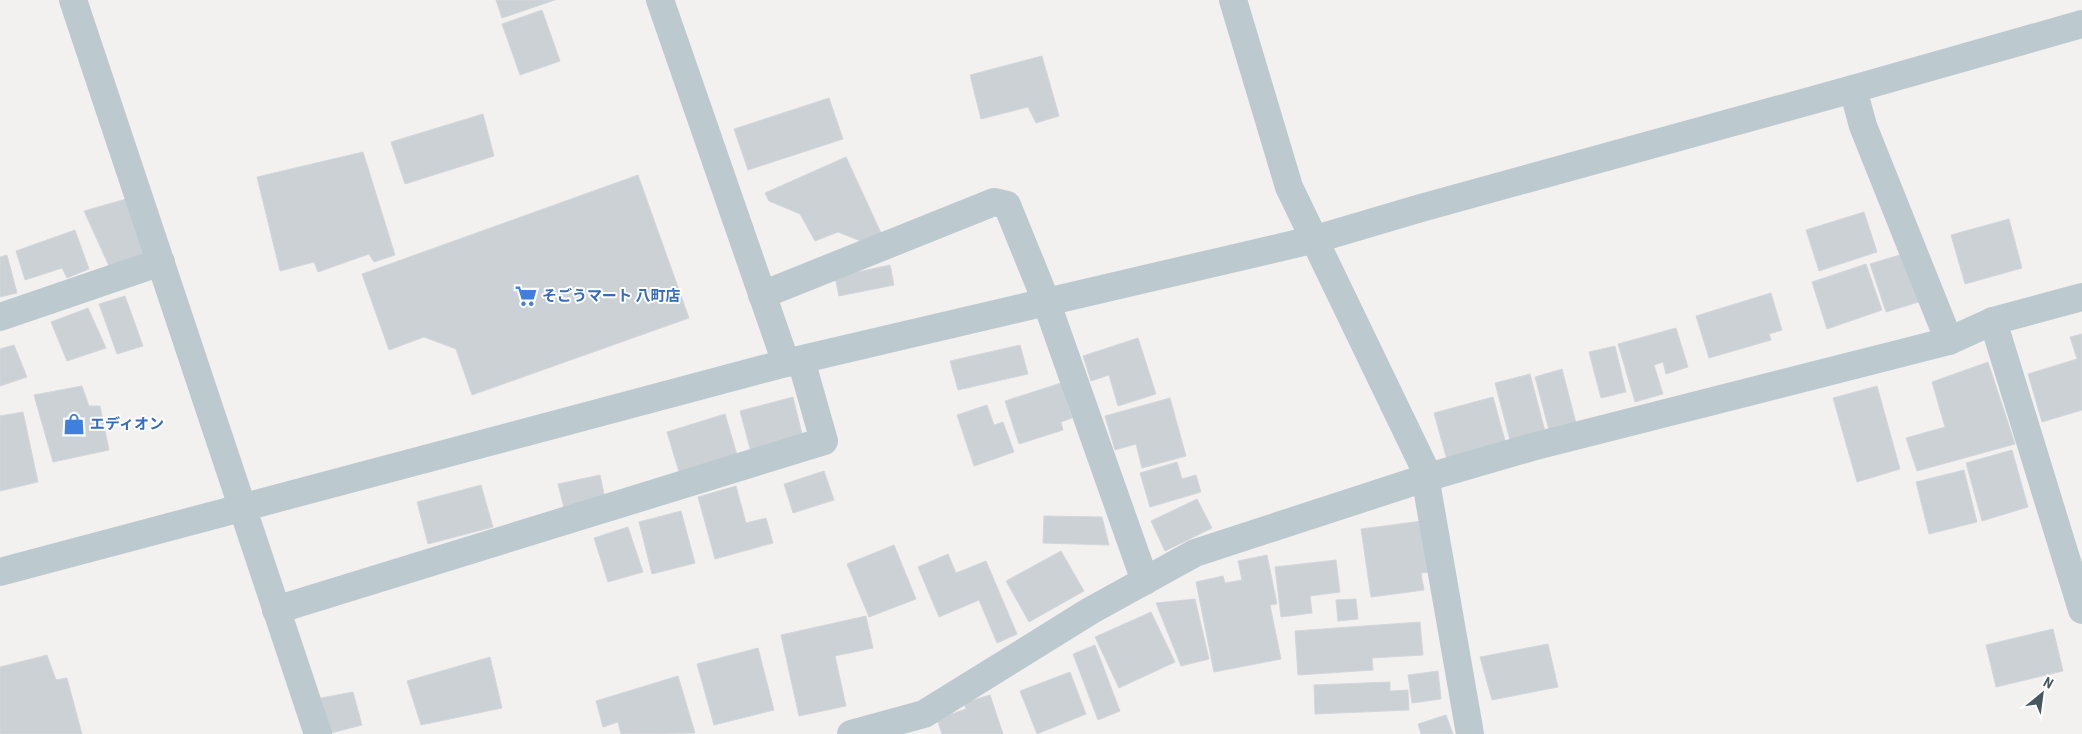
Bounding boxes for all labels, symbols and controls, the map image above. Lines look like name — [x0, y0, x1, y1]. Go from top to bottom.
supermarket icon: そごうマート 八町店 — [513, 283, 539, 309]
place label: そごうマート 八町店 — [542, 287, 680, 305]
shop icon: エディオン — [61, 411, 87, 437]
place label: エディオン — [90, 415, 164, 433]
north arrow — [2017, 669, 2067, 719]
text: N — [2041, 674, 2056, 692]

